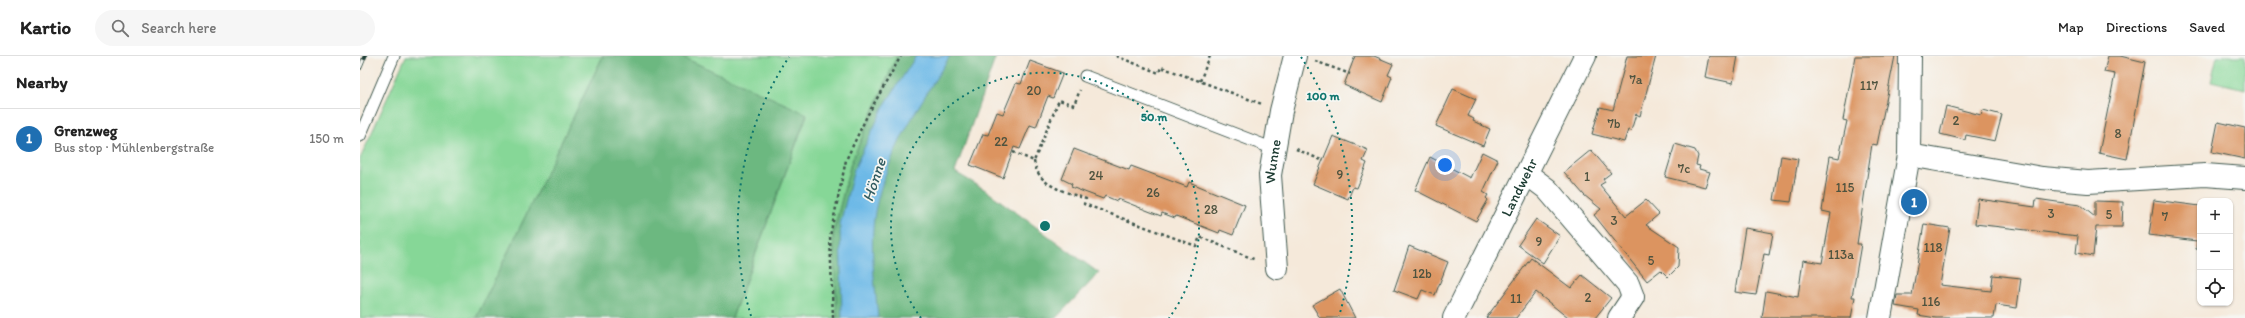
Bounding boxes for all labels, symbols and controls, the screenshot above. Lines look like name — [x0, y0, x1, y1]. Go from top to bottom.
search box — [95, 10, 375, 46]
text: Kartio — [20, 16, 71, 39]
icon: search — [109, 17, 131, 39]
text: Search here — [141, 19, 216, 37]
text: Map — [2058, 19, 2084, 36]
text: Directions — [2106, 19, 2167, 36]
text: Saved — [2189, 19, 2225, 36]
text: Nearby — [16, 72, 68, 92]
house number: 7a — [1629, 72, 1643, 87]
house number: 117 — [1860, 78, 1879, 93]
house number: 20 — [1027, 83, 1041, 98]
text: 100 m — [1306, 89, 1340, 103]
text: 50 m — [1141, 110, 1168, 124]
house number: 2 — [1953, 113, 1960, 128]
house number: 7b — [1607, 116, 1621, 131]
text: Grenzweg — [54, 122, 117, 140]
house number: 8 — [2114, 126, 2122, 141]
text: 1 — [26, 131, 32, 146]
text: 150 m — [309, 131, 344, 146]
house number: 22 — [994, 134, 1008, 149]
street label: Wunne — [1261, 138, 1285, 184]
text: Bus stop · Mühlenbergstraße — [54, 140, 214, 155]
water label: Hönne — [858, 155, 890, 204]
your location — [1435, 155, 1455, 175]
street label: Landwehr — [1497, 155, 1542, 220]
house number: 7c — [1678, 161, 1690, 176]
house number: 9 — [1337, 167, 1344, 182]
house number: 24 — [1089, 168, 1104, 183]
house number: 1 — [1584, 169, 1590, 184]
house number: 115 — [1836, 180, 1855, 195]
house number: 26 — [1146, 185, 1160, 200]
pin: 1 — [1901, 187, 1927, 217]
map controls — [2197, 198, 2233, 306]
button: + — [2197, 198, 2233, 234]
house number: 28 — [1204, 202, 1218, 217]
house number: 3 — [2047, 206, 2055, 221]
house number: 5 — [2106, 207, 2113, 222]
house number: 7 — [2162, 209, 2169, 224]
house number: 3 — [1610, 213, 1618, 228]
centre of rings — [1038, 219, 1052, 233]
house number: 9 — [1536, 234, 1543, 249]
button: − — [2197, 234, 2233, 270]
house number: 118 — [1923, 240, 1943, 255]
house number: 113a — [1828, 247, 1854, 262]
house number: 5 — [1648, 253, 1655, 268]
house number: 12b — [1412, 266, 1432, 281]
button: locate — [2197, 270, 2233, 306]
house number: 2 — [1585, 290, 1592, 305]
house number: 11 — [1510, 291, 1522, 306]
house number: 116 — [1922, 294, 1941, 309]

